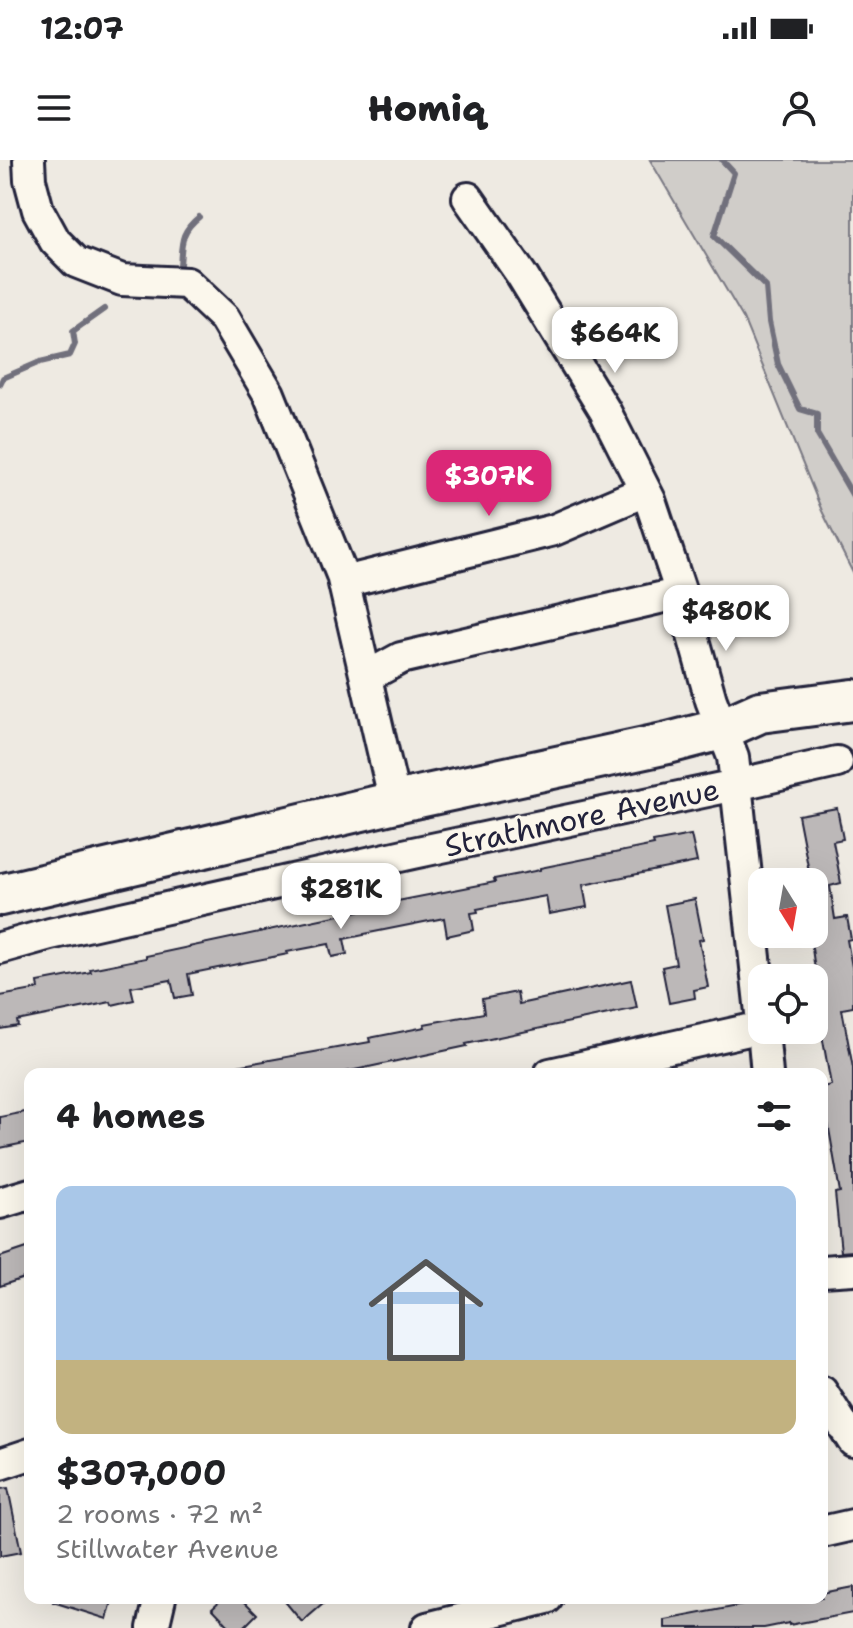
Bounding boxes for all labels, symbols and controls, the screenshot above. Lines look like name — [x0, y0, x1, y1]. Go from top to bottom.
text: 12:07 — [40, 8, 124, 49]
text: Homiq — [368, 84, 485, 133]
icon: menu — [32, 86, 76, 130]
icon: person — [777, 86, 821, 130]
pin: $664K — [559, 307, 671, 375]
text: $664K — [570, 315, 660, 350]
pin: $307K — [433, 450, 545, 518]
text: $307K — [444, 458, 534, 493]
pin: $480K — [670, 585, 782, 653]
text: $480K — [681, 593, 771, 628]
street label: Strathmore Avenue — [441, 768, 723, 867]
pin: $281K — [285, 863, 397, 931]
north arrow — [748, 868, 828, 948]
map controls — [748, 868, 828, 1044]
text: $281K — [300, 871, 382, 906]
button: locate — [748, 964, 828, 1044]
text: 4 homes — [56, 1093, 205, 1139]
icon: filters — [752, 1094, 796, 1138]
icon: home — [354, 1238, 498, 1382]
text: $307,000 — [56, 1450, 227, 1496]
text: 2 rooms · 72 m² — [56, 1496, 263, 1531]
text: Stillwater Avenue — [56, 1531, 279, 1566]

